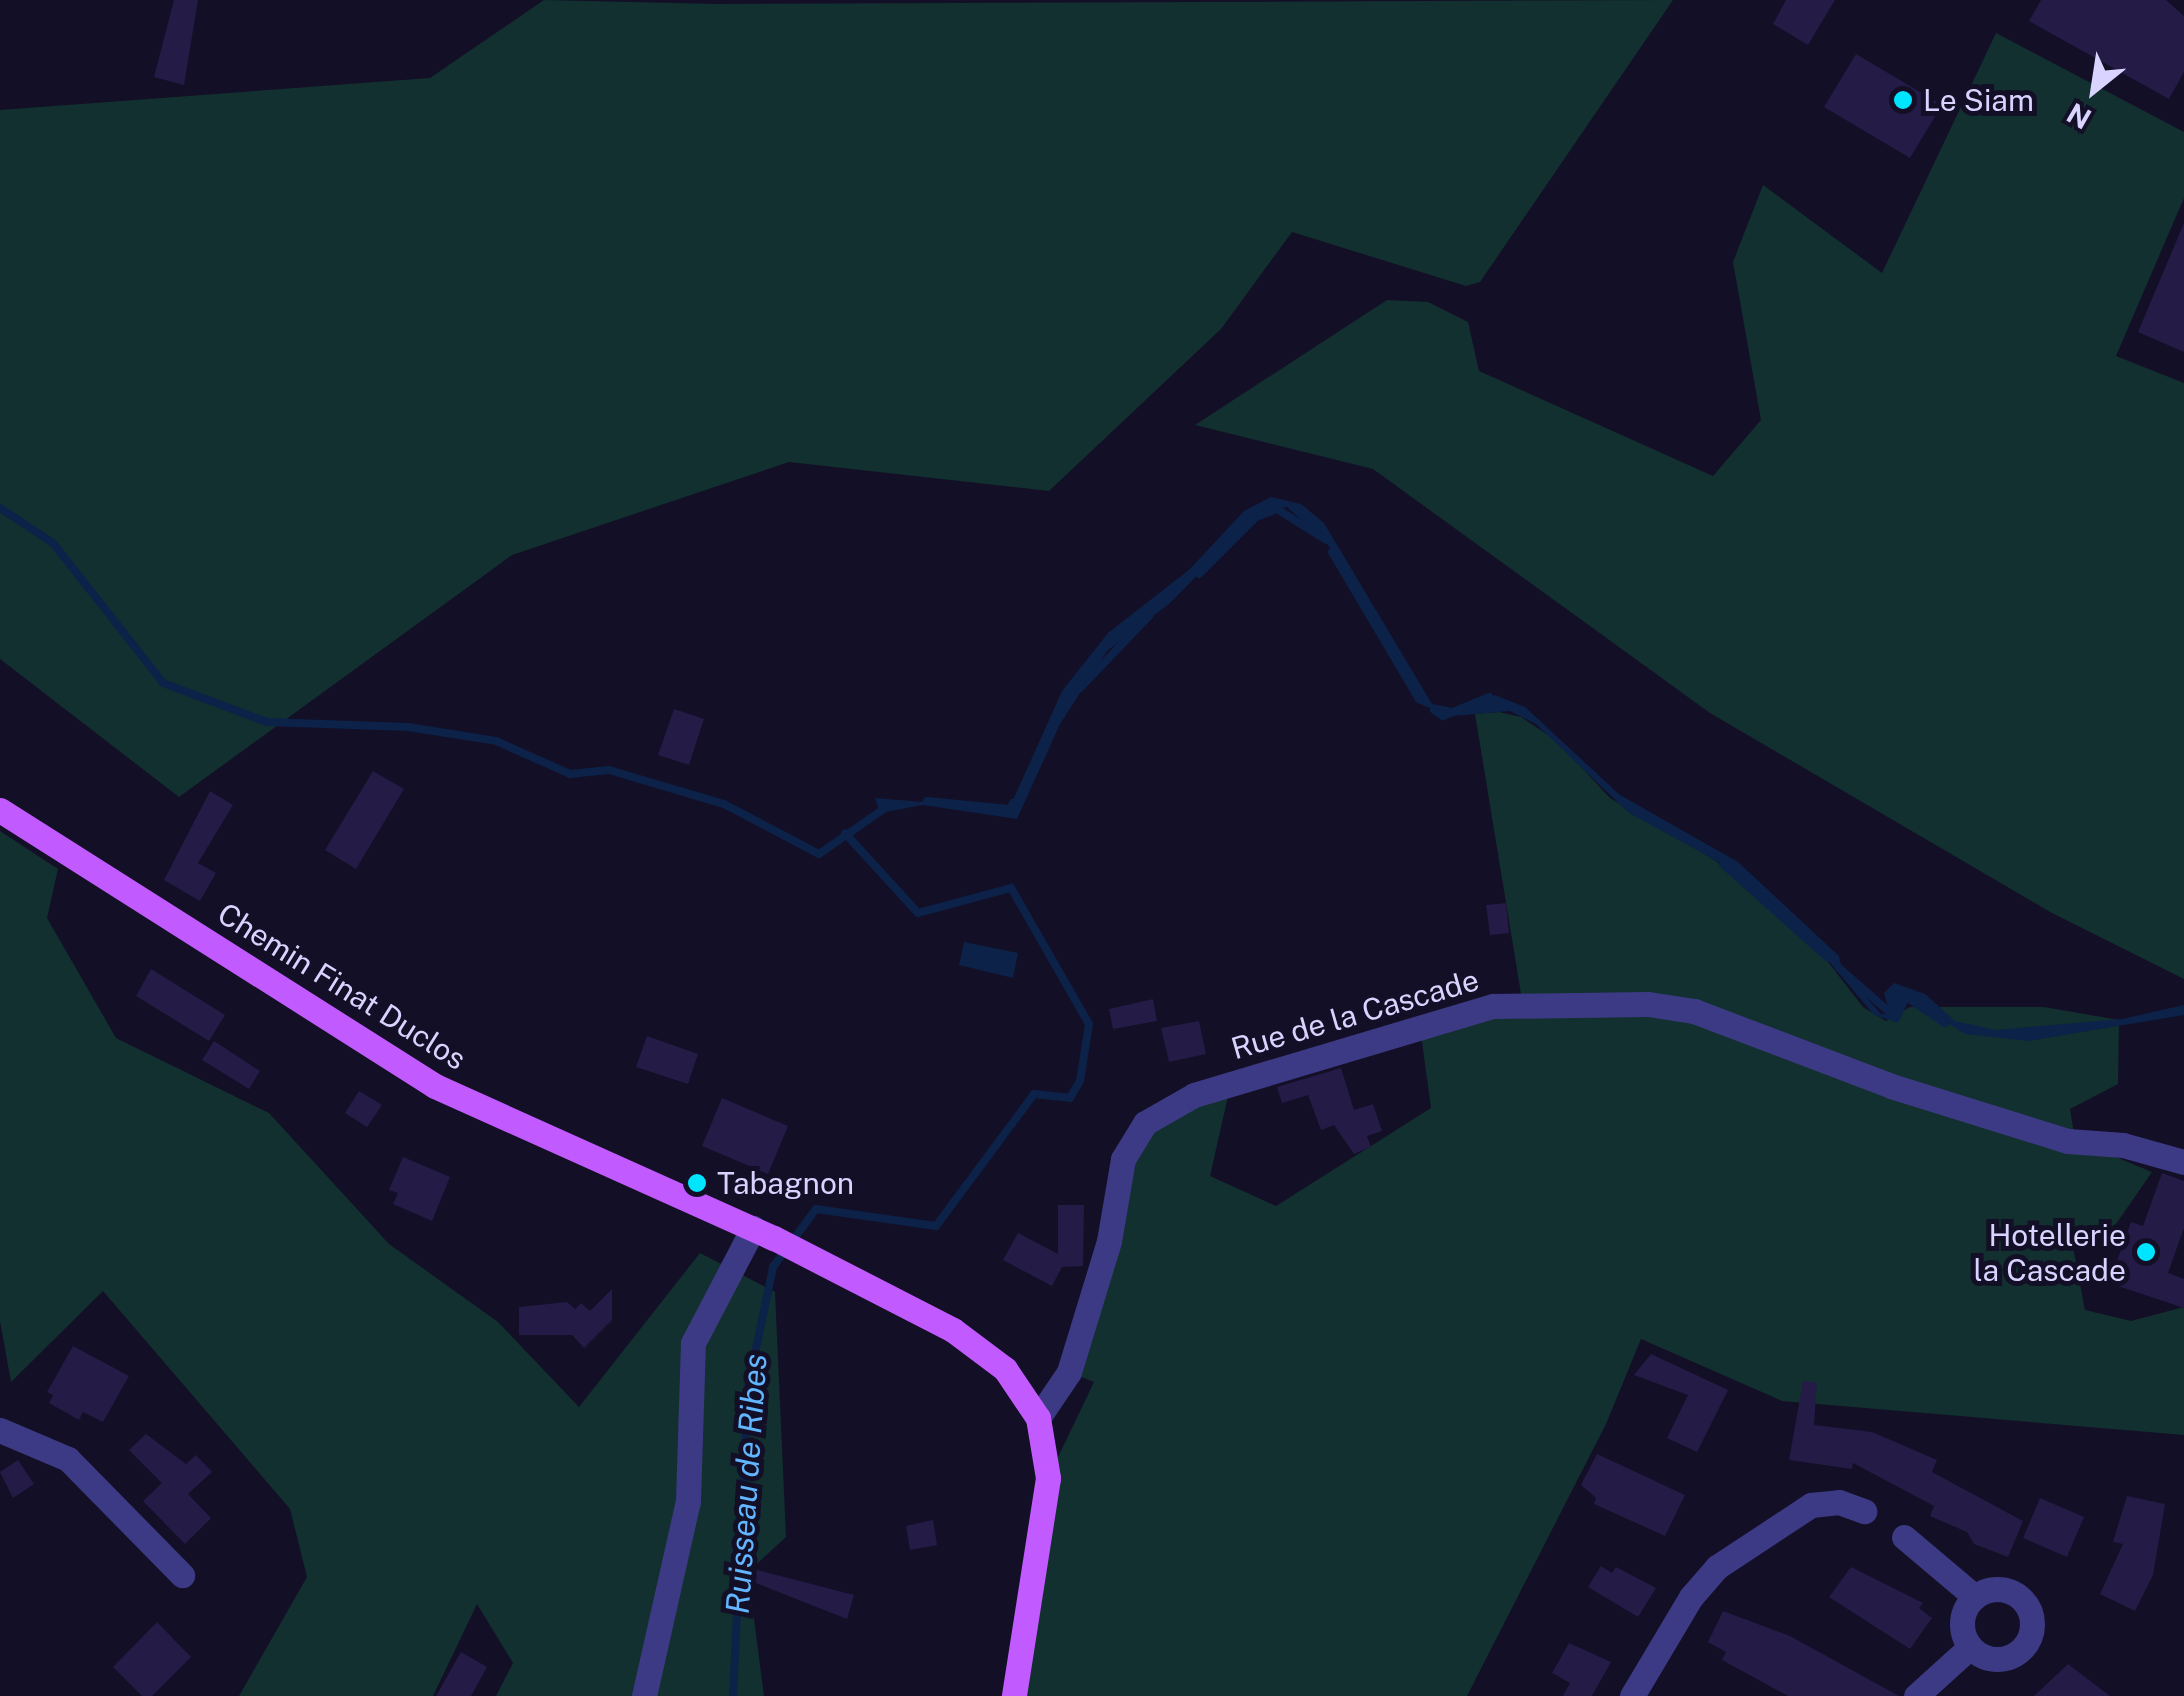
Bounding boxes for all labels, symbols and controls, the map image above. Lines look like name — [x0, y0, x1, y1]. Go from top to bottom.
north arrow — [2044, 40, 2144, 140]
place label: Le Siam — [1923, 82, 2034, 118]
marker: Le Siam — [1892, 89, 1914, 111]
text: N — [2061, 97, 2096, 136]
street label: Chemin Finat Duclos — [211, 895, 473, 1077]
street label: Rue de la Cascade — [1227, 961, 1483, 1067]
place label: Tabagnon — [717, 1165, 854, 1201]
marker: Tabagnon — [686, 1172, 708, 1194]
place label: Hotellerie la Cascade — [1974, 1217, 2126, 1288]
marker: Hotellerie la Cascade — [2135, 1241, 2157, 1263]
water label: Ruisseau de Ribes — [719, 1352, 775, 1616]

